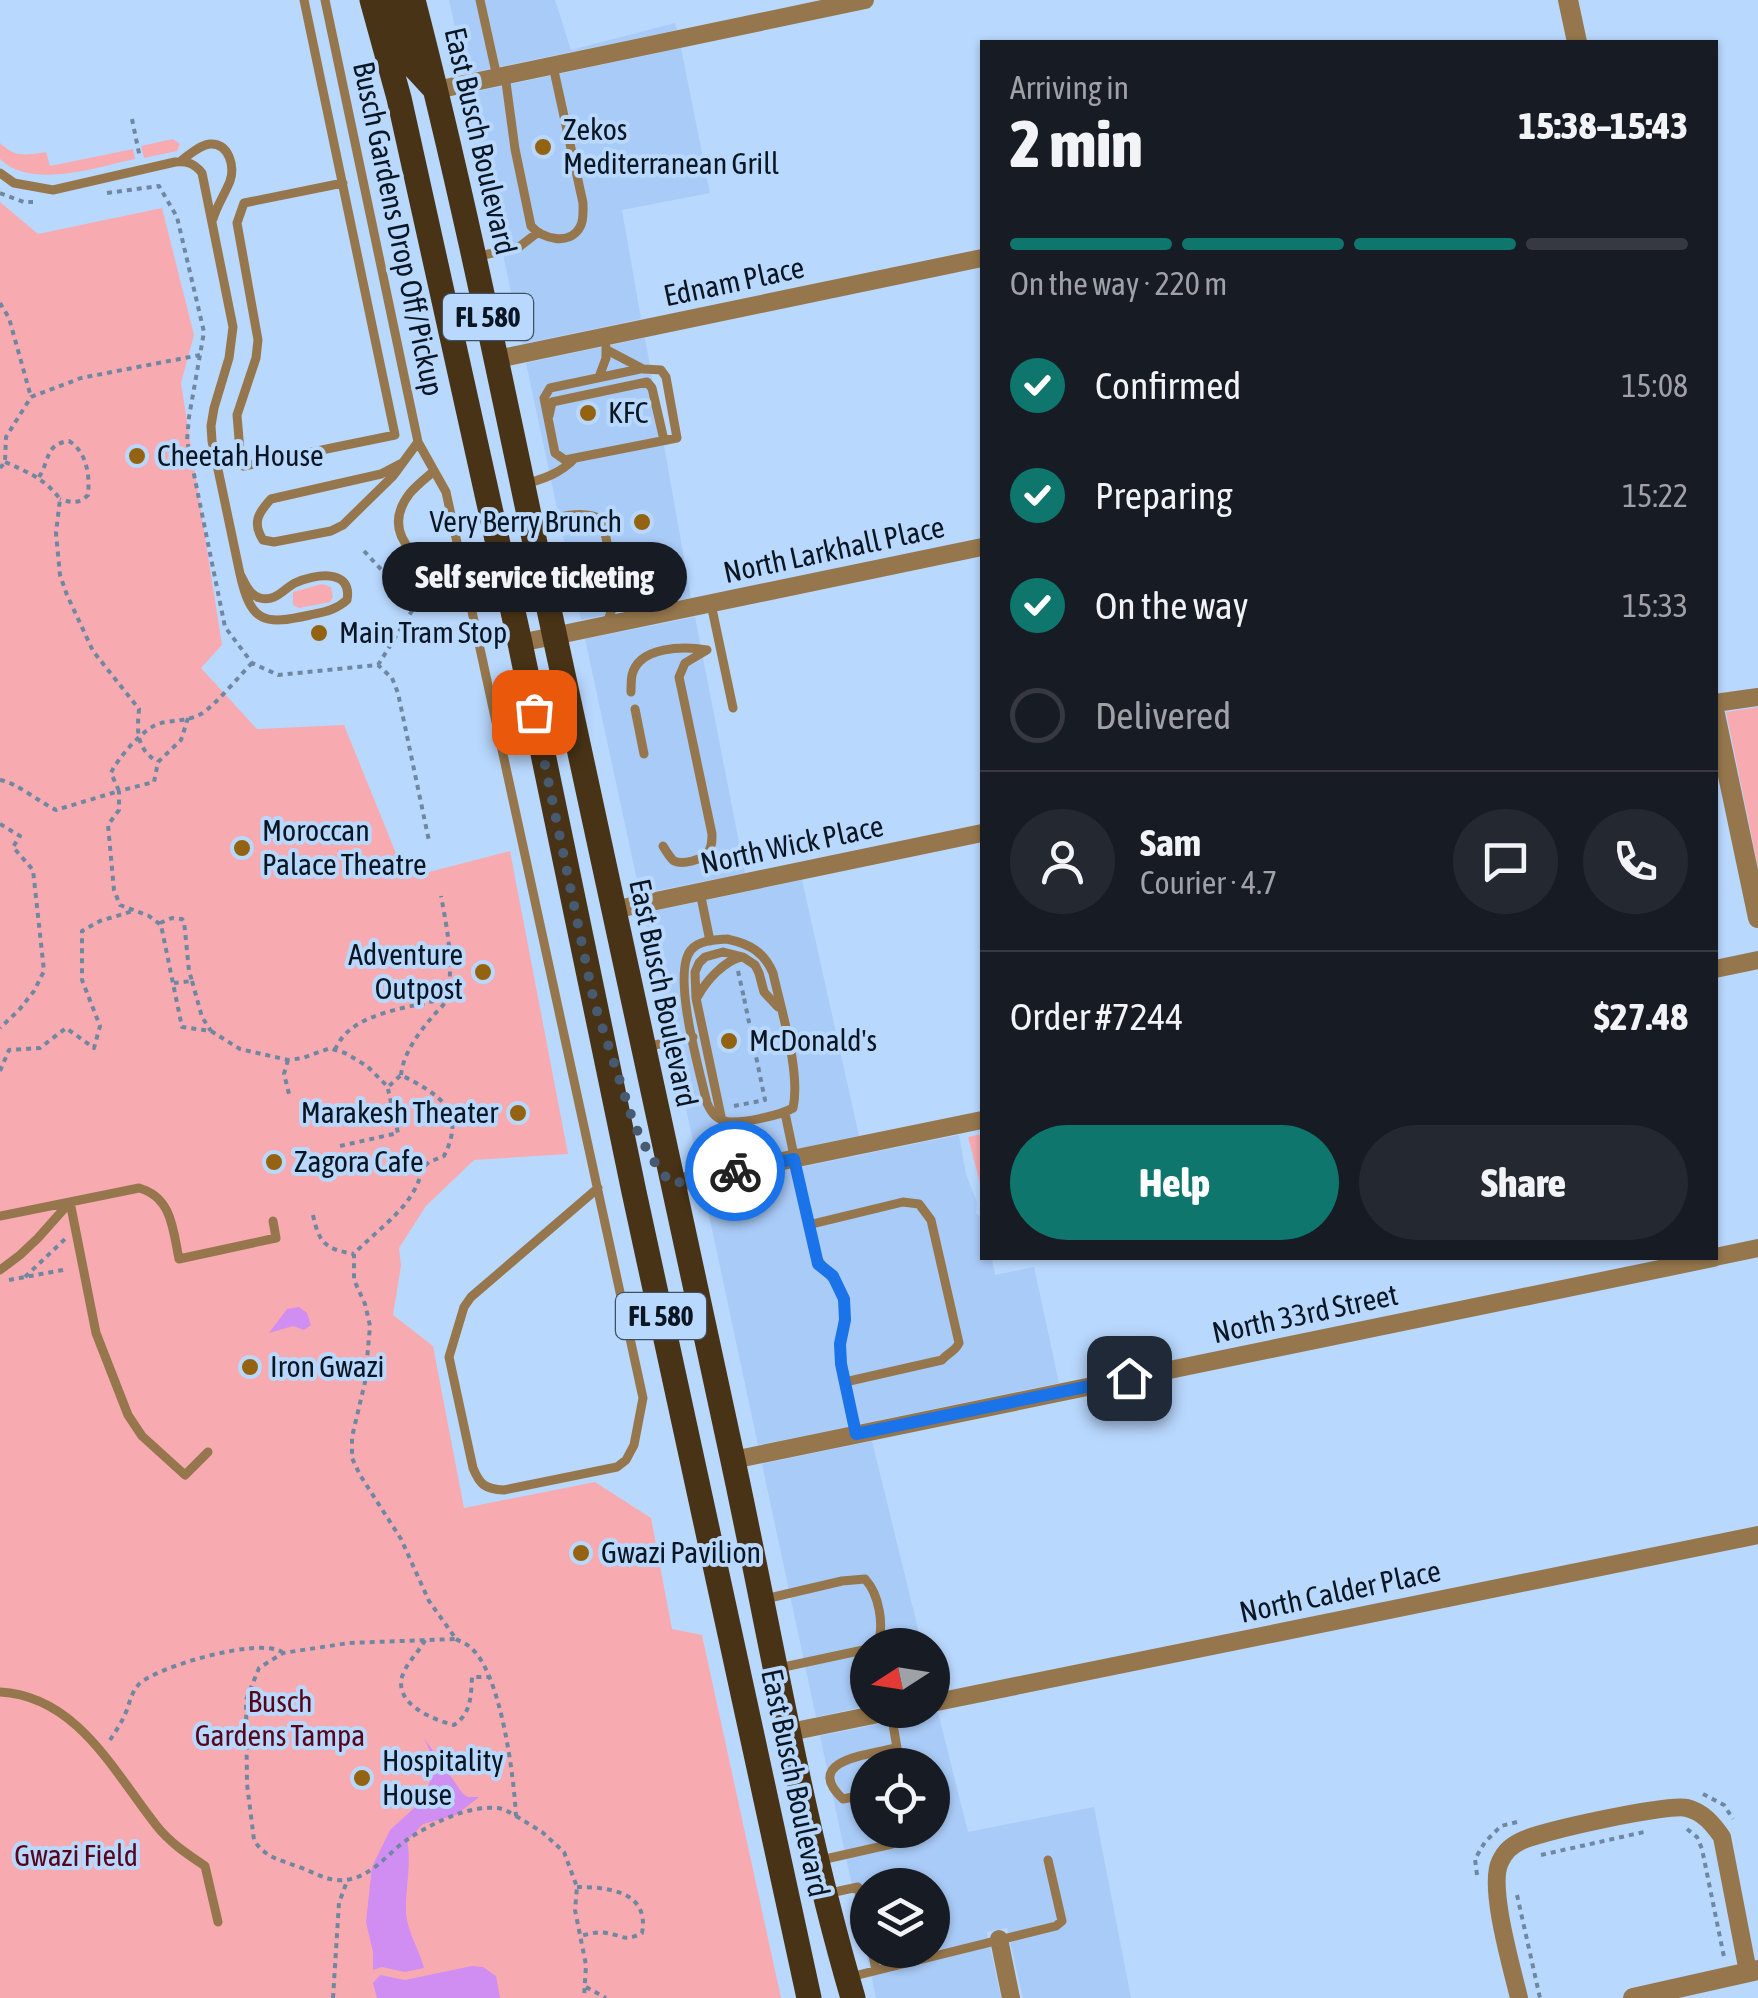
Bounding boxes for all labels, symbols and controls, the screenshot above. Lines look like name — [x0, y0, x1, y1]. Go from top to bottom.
street label: East Busch Boulevard — [438, 24, 524, 258]
street label: Busch Gardens Drop Off/Pickup — [347, 59, 451, 399]
text: Arriving in — [1010, 69, 1129, 106]
text: 15:38–15:43 — [1518, 104, 1688, 147]
text: 2 min — [1010, 106, 1143, 181]
place label: Zekos Mediterranean Grill — [563, 112, 779, 180]
marker: Zekos Mediterranean Grill — [532, 136, 554, 158]
street label: Ednam Place — [661, 250, 807, 312]
text: On the way · 220 m — [1010, 265, 1227, 302]
road number: FL 580 — [443, 294, 533, 340]
icon: check — [1010, 358, 1065, 413]
text: Confirmed — [1095, 364, 1241, 407]
text: 15:08 — [1622, 367, 1688, 404]
place label: KFC — [608, 395, 648, 429]
marker: KFC — [577, 402, 599, 424]
place label: Cheetah House — [157, 438, 324, 472]
marker: Cheetah House — [126, 445, 148, 467]
icon: check — [1010, 468, 1065, 523]
text: Preparing — [1095, 474, 1233, 517]
text: 15:22 — [1622, 477, 1688, 514]
place label: Very Berry Brunch — [429, 504, 622, 538]
street label: North Larkhall Place — [720, 509, 947, 589]
marker: Very Berry Brunch — [631, 511, 653, 533]
callout: Self service ticketing — [382, 542, 686, 612]
text: Self service ticketing — [415, 558, 654, 595]
icon: check — [1010, 578, 1065, 633]
text: On the way — [1095, 584, 1248, 627]
text: 15:33 — [1622, 587, 1688, 624]
place label: Main Tram Stop — [339, 615, 507, 649]
marker: Main Tram Stop — [308, 622, 330, 644]
pin — [492, 670, 577, 755]
icon: bag — [507, 685, 562, 740]
text: Delivered — [1095, 694, 1231, 737]
street label: North Wick Place — [697, 808, 886, 880]
button: person — [1010, 809, 1115, 914]
button: chat — [1453, 809, 1558, 914]
button: phone — [1583, 809, 1688, 914]
place label: Moroccan Palace Theatre — [262, 813, 427, 881]
text: Sam — [1140, 821, 1201, 864]
marker: Moroccan Palace Theatre — [231, 837, 253, 859]
text: Courier · 4.7 — [1140, 864, 1277, 901]
street label: East Busch Boulevard — [623, 876, 705, 1110]
place label: Adventure Outpost — [348, 937, 463, 1005]
marker: Adventure Outpost — [472, 961, 494, 983]
text: Order #7244 — [1010, 995, 1183, 1038]
text: $27.48 — [1594, 995, 1688, 1038]
place label: McDonald's — [749, 1023, 877, 1057]
marker: McDonald's — [718, 1030, 740, 1052]
place label: Marakesh Theater — [301, 1095, 499, 1129]
marker: Marakesh Theater — [507, 1102, 529, 1124]
courier — [685, 1121, 785, 1221]
button: Help — [1010, 1125, 1339, 1240]
button: Share — [1359, 1125, 1688, 1240]
place label: Zagora Cafe — [294, 1144, 424, 1178]
icon: bike — [708, 1144, 763, 1199]
marker: Zagora Cafe — [263, 1151, 285, 1173]
street label: North 33rd Street — [1209, 1277, 1401, 1349]
road number: FL 580 — [616, 1293, 706, 1339]
pin — [1087, 1336, 1172, 1421]
place label: Iron Gwazi — [270, 1349, 384, 1383]
icon: home — [1102, 1351, 1157, 1406]
marker: Iron Gwazi — [239, 1356, 261, 1378]
place label: Gwazi Pavilion — [601, 1535, 761, 1569]
marker: Gwazi Pavilion — [570, 1542, 592, 1564]
street label: North Calder Place — [1236, 1553, 1444, 1629]
north arrow — [850, 1628, 950, 1728]
map controls — [850, 1628, 950, 1968]
street label: East Busch Boulevard — [755, 1666, 837, 1900]
park label: Busch Gardens Tampa — [195, 1684, 365, 1752]
place label: Hospitality House — [382, 1743, 504, 1811]
button: locate — [850, 1748, 950, 1848]
marker: Hospitality House — [351, 1767, 373, 1789]
park label: Gwazi Field — [14, 1838, 138, 1872]
button: layers — [850, 1868, 950, 1968]

